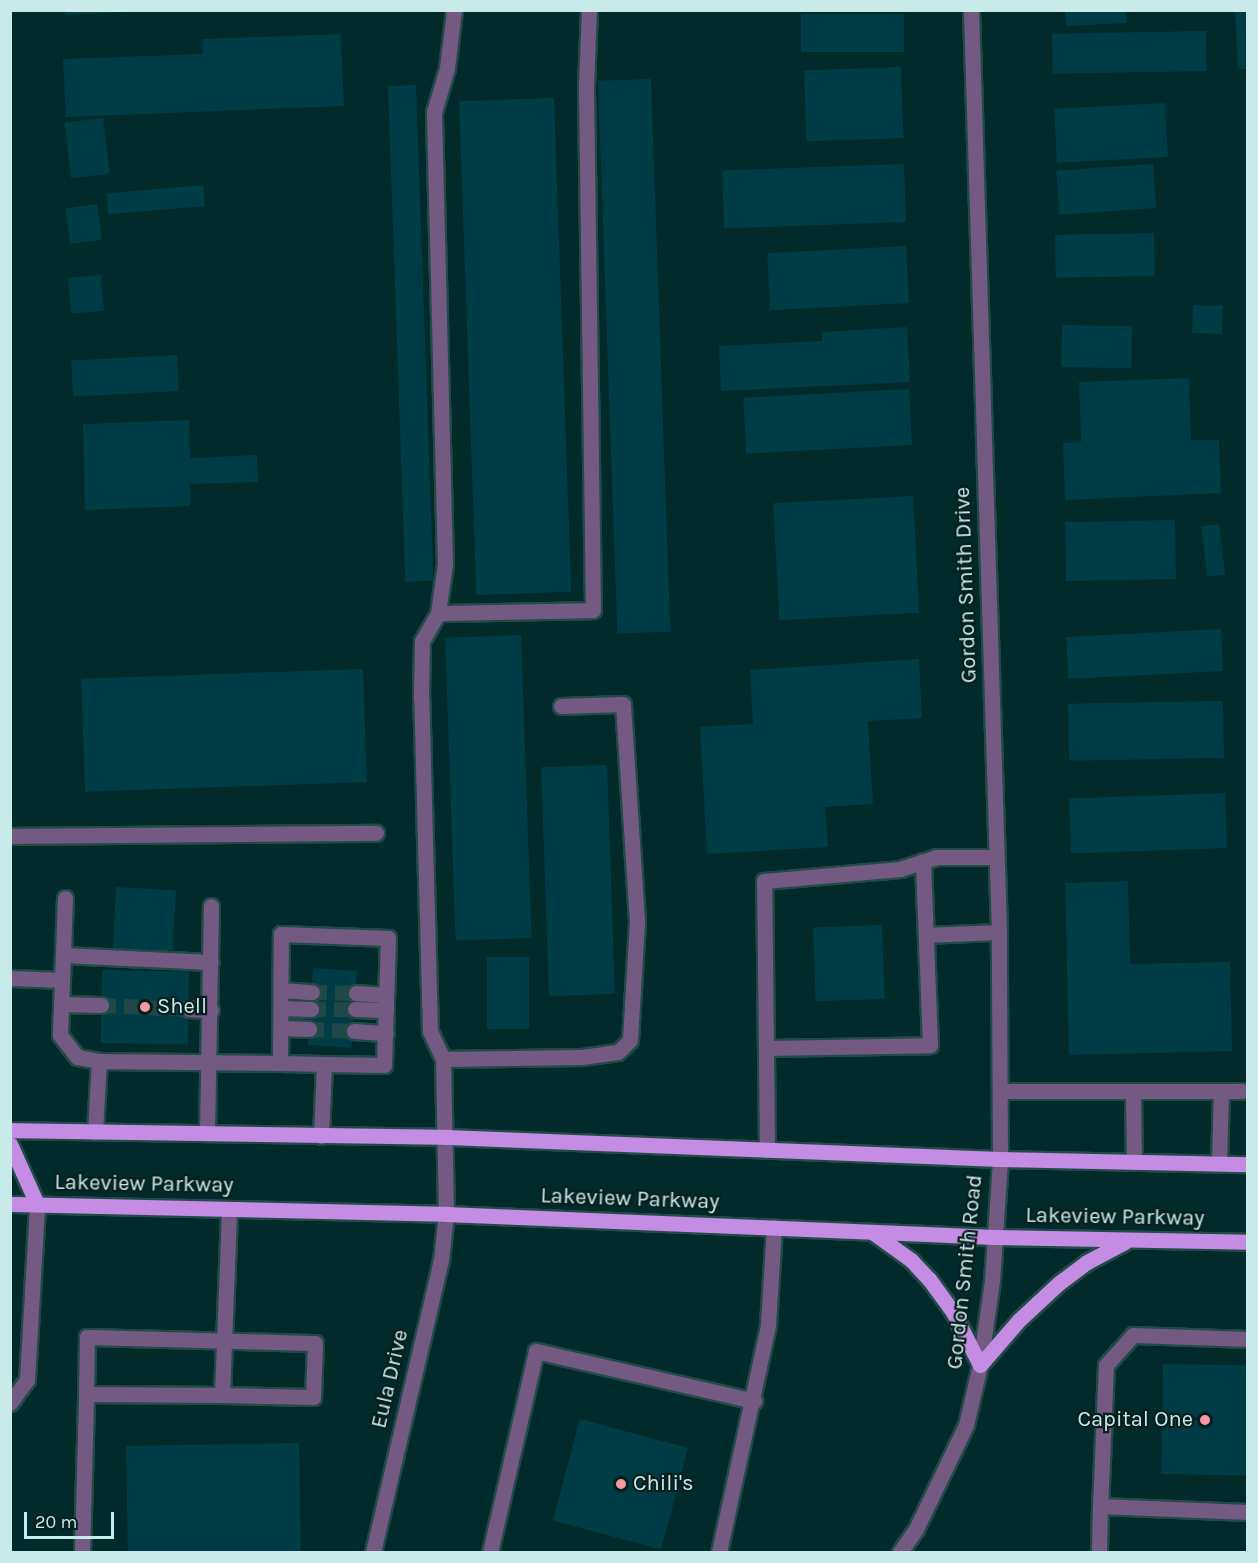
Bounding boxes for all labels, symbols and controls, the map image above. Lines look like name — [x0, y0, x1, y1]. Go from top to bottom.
street label: Gordon Smith Drive — [949, 486, 983, 684]
place label: Shell — [157, 994, 207, 1020]
marker: Shell — [138, 1000, 152, 1014]
street label: Lakeview Parkway — [54, 1169, 234, 1199]
street label: Gordon Smith Road — [942, 1173, 988, 1371]
street label: Lakeview Parkway — [540, 1183, 720, 1215]
street label: Lakeview Parkway — [1025, 1202, 1205, 1232]
street label: Eula Drive — [366, 1327, 414, 1431]
place label: Capital One — [1077, 1407, 1193, 1433]
marker: Capital One — [1198, 1413, 1212, 1427]
place label: Chili's — [633, 1471, 694, 1497]
marker: Chili's — [614, 1477, 628, 1491]
scale bar — [27, 1500, 117, 1538]
text: 20 m — [35, 1511, 77, 1533]

